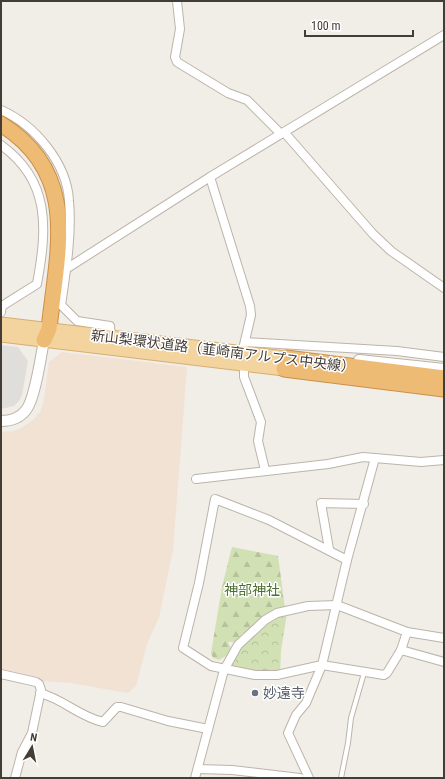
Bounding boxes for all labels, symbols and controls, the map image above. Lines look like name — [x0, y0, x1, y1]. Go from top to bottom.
scale bar — [305, 12, 413, 38]
text: 100 m — [311, 19, 341, 33]
street label: 新山梨環状道路（韮崎南アルプス中央線） — [90, 327, 356, 375]
park label: 神部神社 — [224, 582, 280, 598]
place label: 妙遠寺 — [263, 685, 305, 701]
marker: 妙遠寺 — [250, 688, 260, 698]
north arrow — [12, 727, 52, 767]
text: N — [29, 731, 38, 745]

